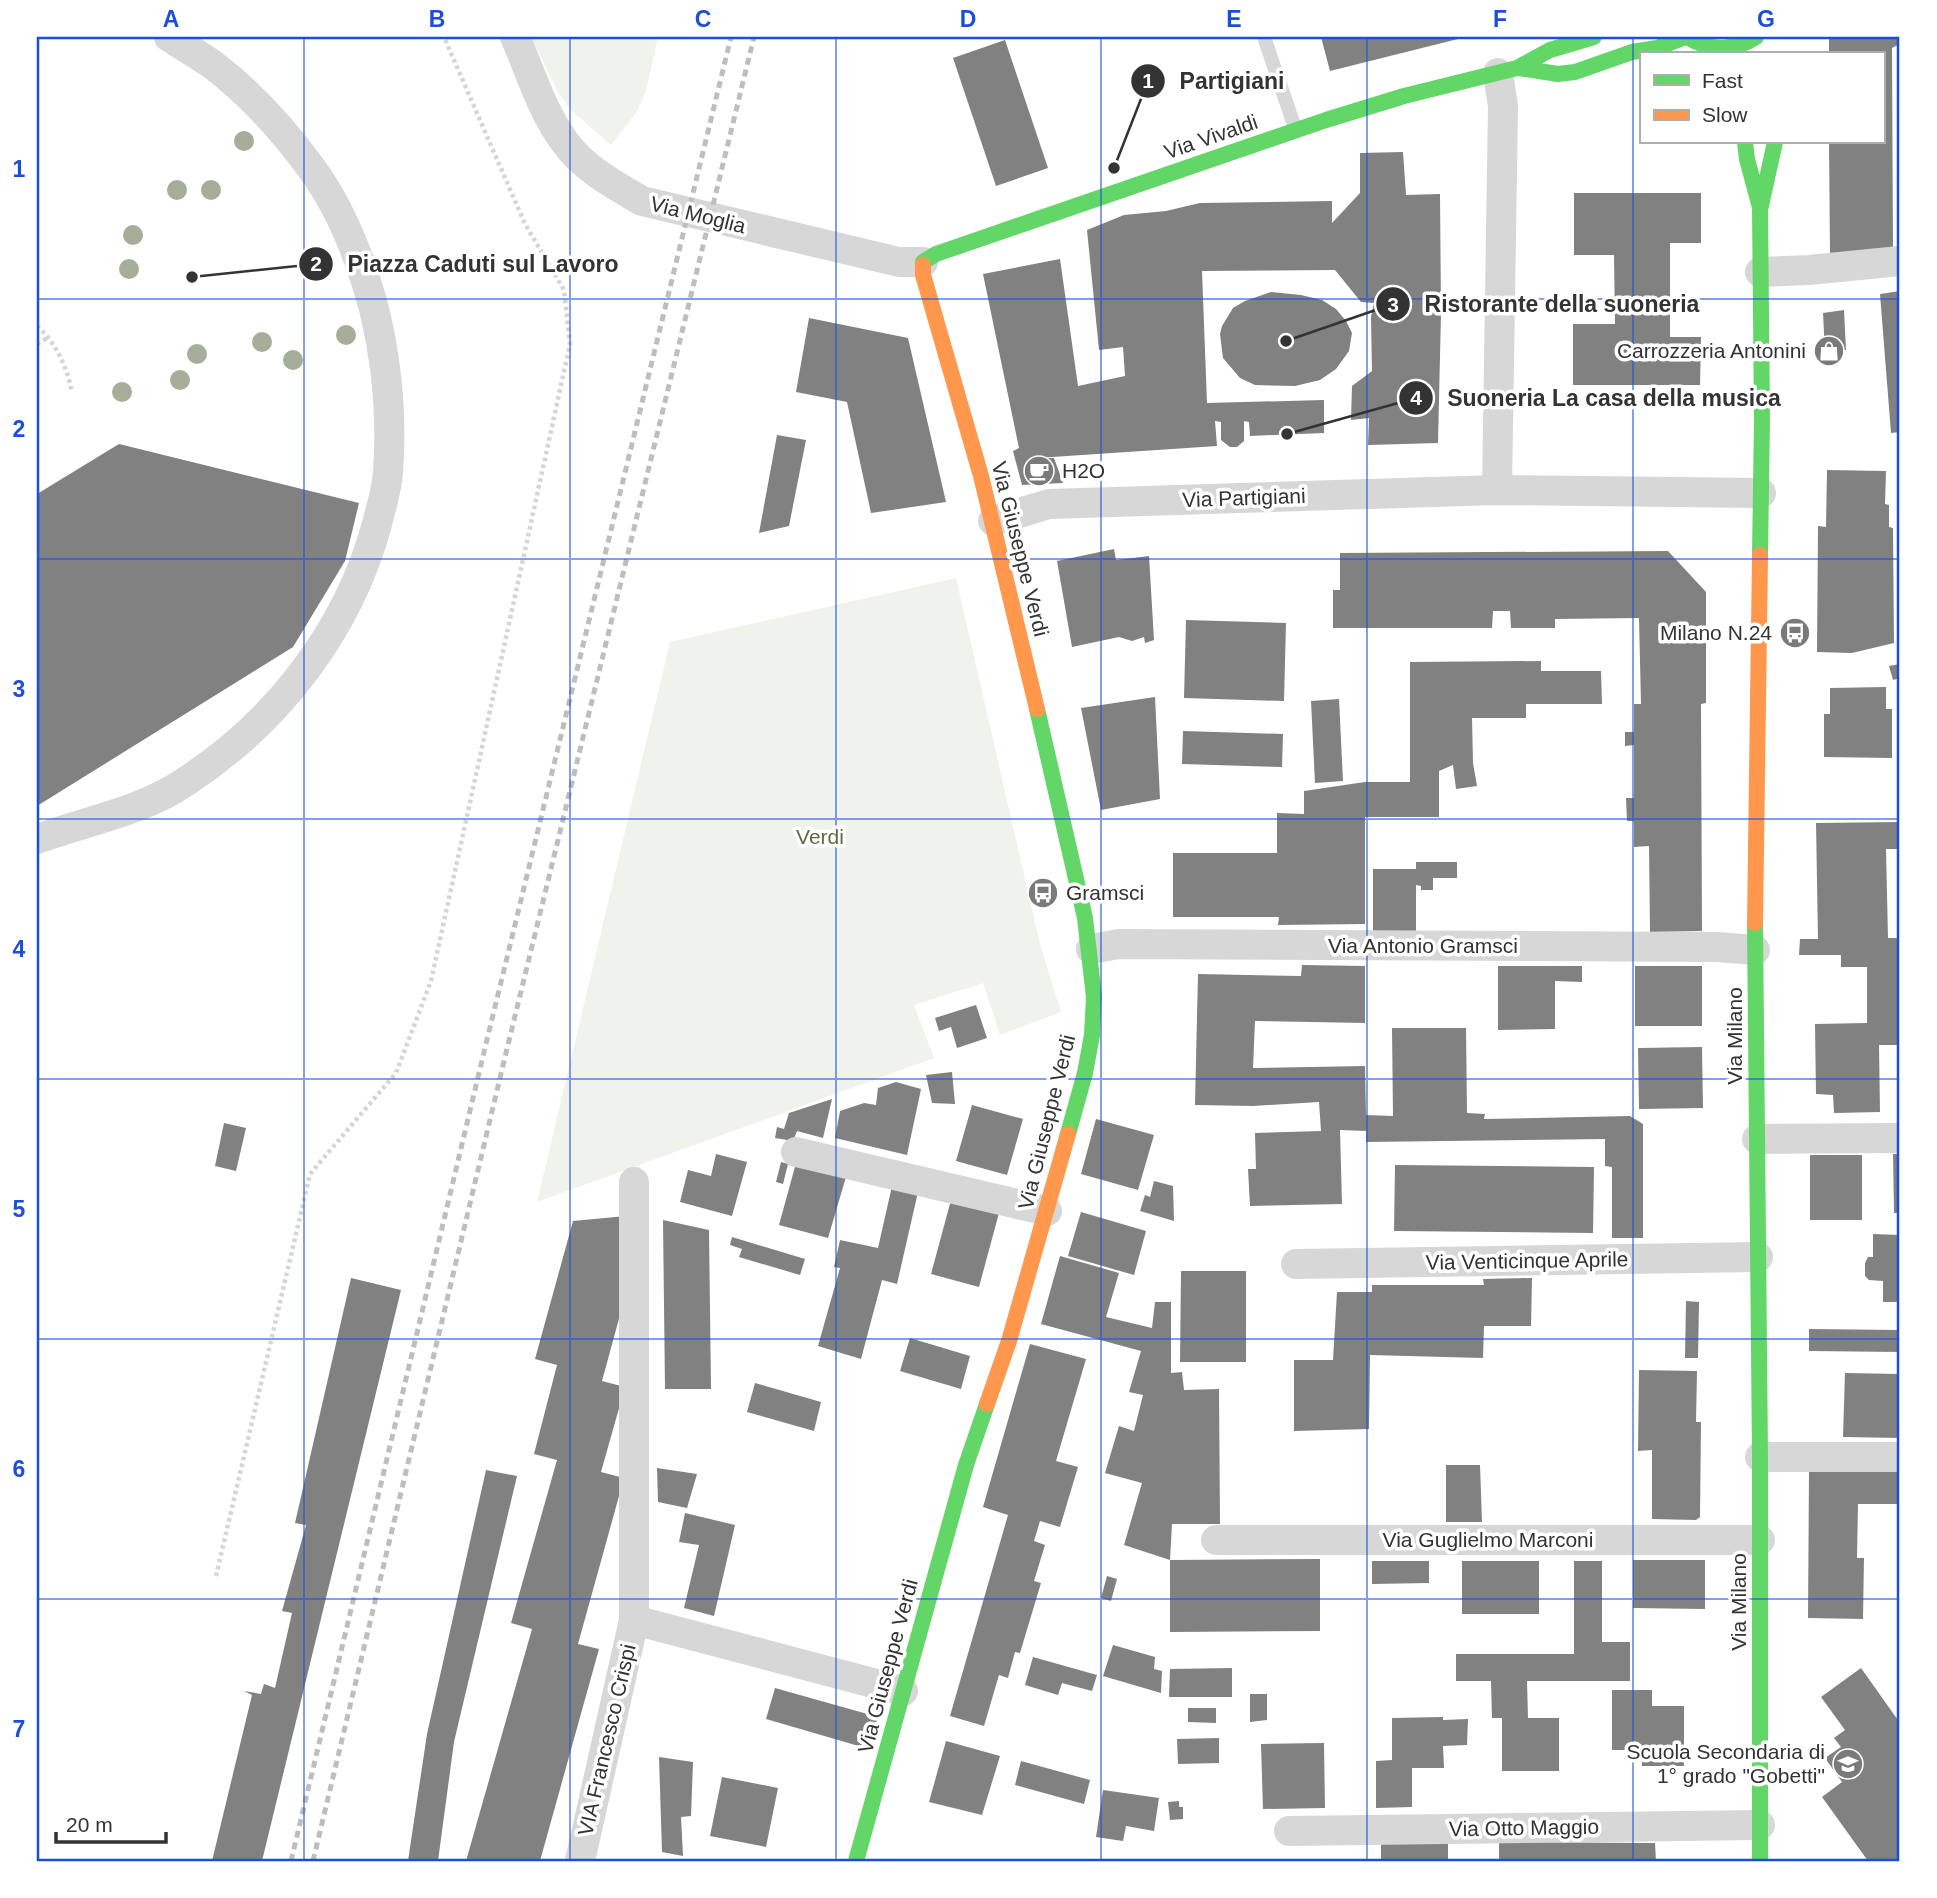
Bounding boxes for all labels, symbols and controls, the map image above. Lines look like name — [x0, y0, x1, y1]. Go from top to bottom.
text: A — [163, 6, 179, 32]
text: B — [429, 6, 445, 32]
text: C — [695, 6, 711, 32]
text: D — [960, 6, 976, 32]
text: E — [1226, 6, 1242, 32]
text: F — [1493, 6, 1507, 32]
text: G — [1757, 6, 1775, 32]
legend — [1640, 52, 1884, 144]
callout: Partigiani — [1131, 59, 1299, 103]
text: Partigiani — [1180, 68, 1284, 94]
text: 1 — [1142, 69, 1154, 92]
text: Fast — [1702, 69, 1743, 92]
text: Slow — [1702, 103, 1748, 126]
street label: Via Vivaldi — [1161, 110, 1261, 163]
text: 1 — [13, 156, 26, 182]
street label: Via Moglia — [648, 192, 749, 238]
callout: Piazza Caduti sul Lavoro — [299, 242, 633, 286]
text: Piazza Caduti sul Lavoro — [348, 251, 618, 277]
text: 2 — [310, 252, 322, 275]
callout: Ristorante della suoneria — [1376, 282, 1714, 326]
text: Ristorante della suoneria — [1425, 291, 1700, 317]
text: 3 — [1387, 293, 1399, 316]
shop icon: Carrozzeria Antonini — [1812, 334, 1846, 368]
place label: Carrozzeria Antonini — [1617, 339, 1806, 362]
callout: Suoneria La casa della musica — [1398, 376, 1795, 420]
text: Suoneria La casa della musica — [1447, 385, 1781, 411]
text: 4 — [1410, 386, 1422, 409]
text: 2 — [13, 416, 25, 442]
cafe icon: H2O — [1022, 454, 1056, 488]
street label: Via Giuseppe Verdi — [988, 459, 1053, 639]
place label: H2O — [1062, 459, 1105, 482]
street label: Via Partigiani — [1182, 484, 1306, 511]
bus stop icon: Milano N.24 — [1778, 616, 1812, 650]
place label: Milano N.24 — [1660, 621, 1772, 644]
text: 3 — [13, 676, 25, 702]
park label: Verdi — [796, 825, 844, 848]
bus stop icon: Gramsci — [1026, 876, 1060, 910]
place label: Gramsci — [1066, 881, 1144, 904]
street label: Via Antonio Gramsci — [1328, 934, 1518, 957]
text: 4 — [13, 936, 26, 962]
street label: Via Milano — [1723, 987, 1746, 1085]
street label: Via Giuseppe Verdi — [1014, 1032, 1079, 1212]
text: 5 — [13, 1196, 26, 1222]
street label: Via Venticinque Aprile — [1425, 1247, 1629, 1274]
text: 6 — [13, 1456, 25, 1482]
street label: Via Guglielmo Marconi — [1383, 1528, 1593, 1551]
street label: Via Milano — [1727, 1553, 1750, 1651]
street label: Via Giuseppe Verdi — [853, 1576, 922, 1755]
street label: VIA Francesco Crispi — [573, 1642, 640, 1838]
text: 7 — [13, 1716, 25, 1742]
place label: Scuola Secondaria di 1° grado "Gobetti" — [1627, 1740, 1825, 1787]
school or university icon: Scuola Secondaria di 1° grado "Gobetti" — [1831, 1747, 1865, 1781]
scale bar — [56, 1800, 166, 1844]
text: 20 m — [66, 1813, 113, 1836]
street label: Via Otto Maggio — [1449, 1815, 1599, 1840]

